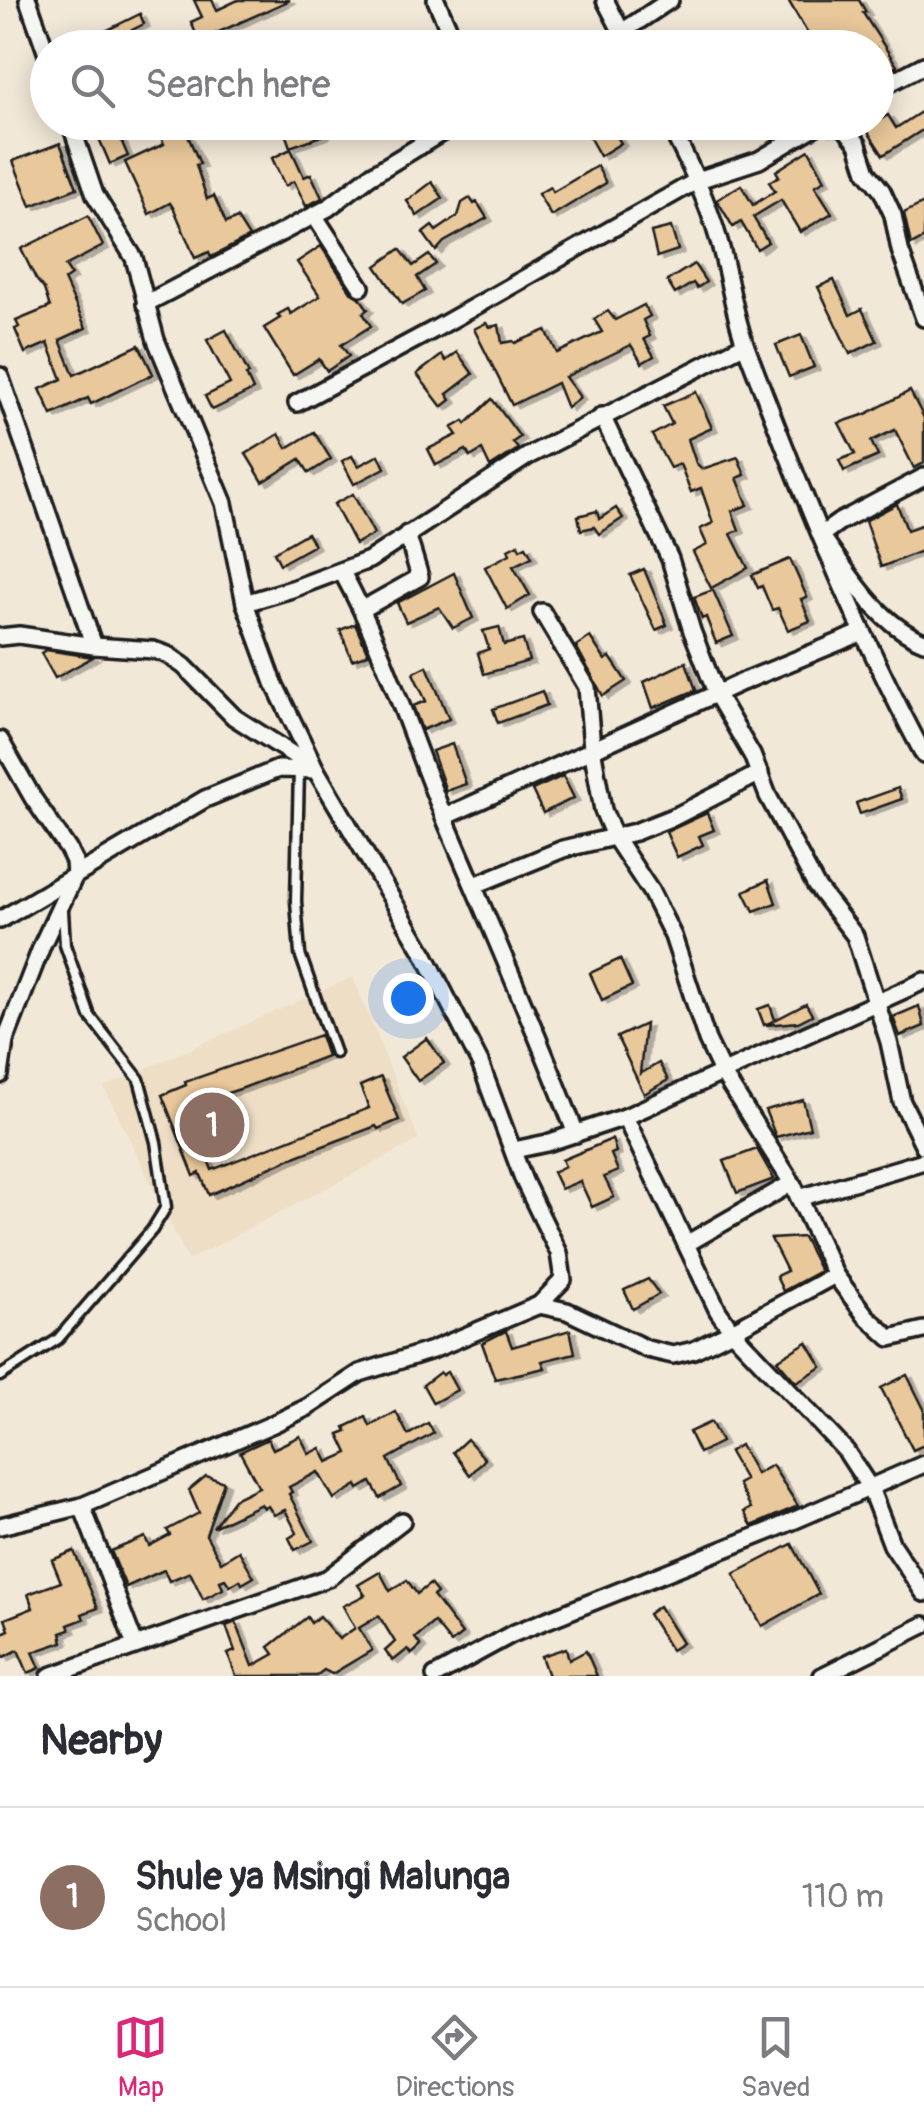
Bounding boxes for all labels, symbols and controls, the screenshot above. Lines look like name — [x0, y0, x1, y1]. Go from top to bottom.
search box — [30, 30, 894, 140]
icon: search — [65, 58, 120, 113]
text: Search here — [145, 61, 331, 109]
your location — [383, 973, 434, 1024]
pin: 1 — [180, 1088, 244, 1162]
text: Nearby — [40, 1715, 162, 1767]
text: Shule ya Msingi Malunga — [135, 1853, 510, 1901]
text: 1 — [66, 1877, 79, 1917]
text: 110 m — [802, 1877, 884, 1917]
text: School — [135, 1901, 227, 1941]
tab: Map — [113, 2010, 168, 2105]
tab: Directions — [395, 2010, 514, 2105]
tab: Saved — [741, 2010, 811, 2105]

